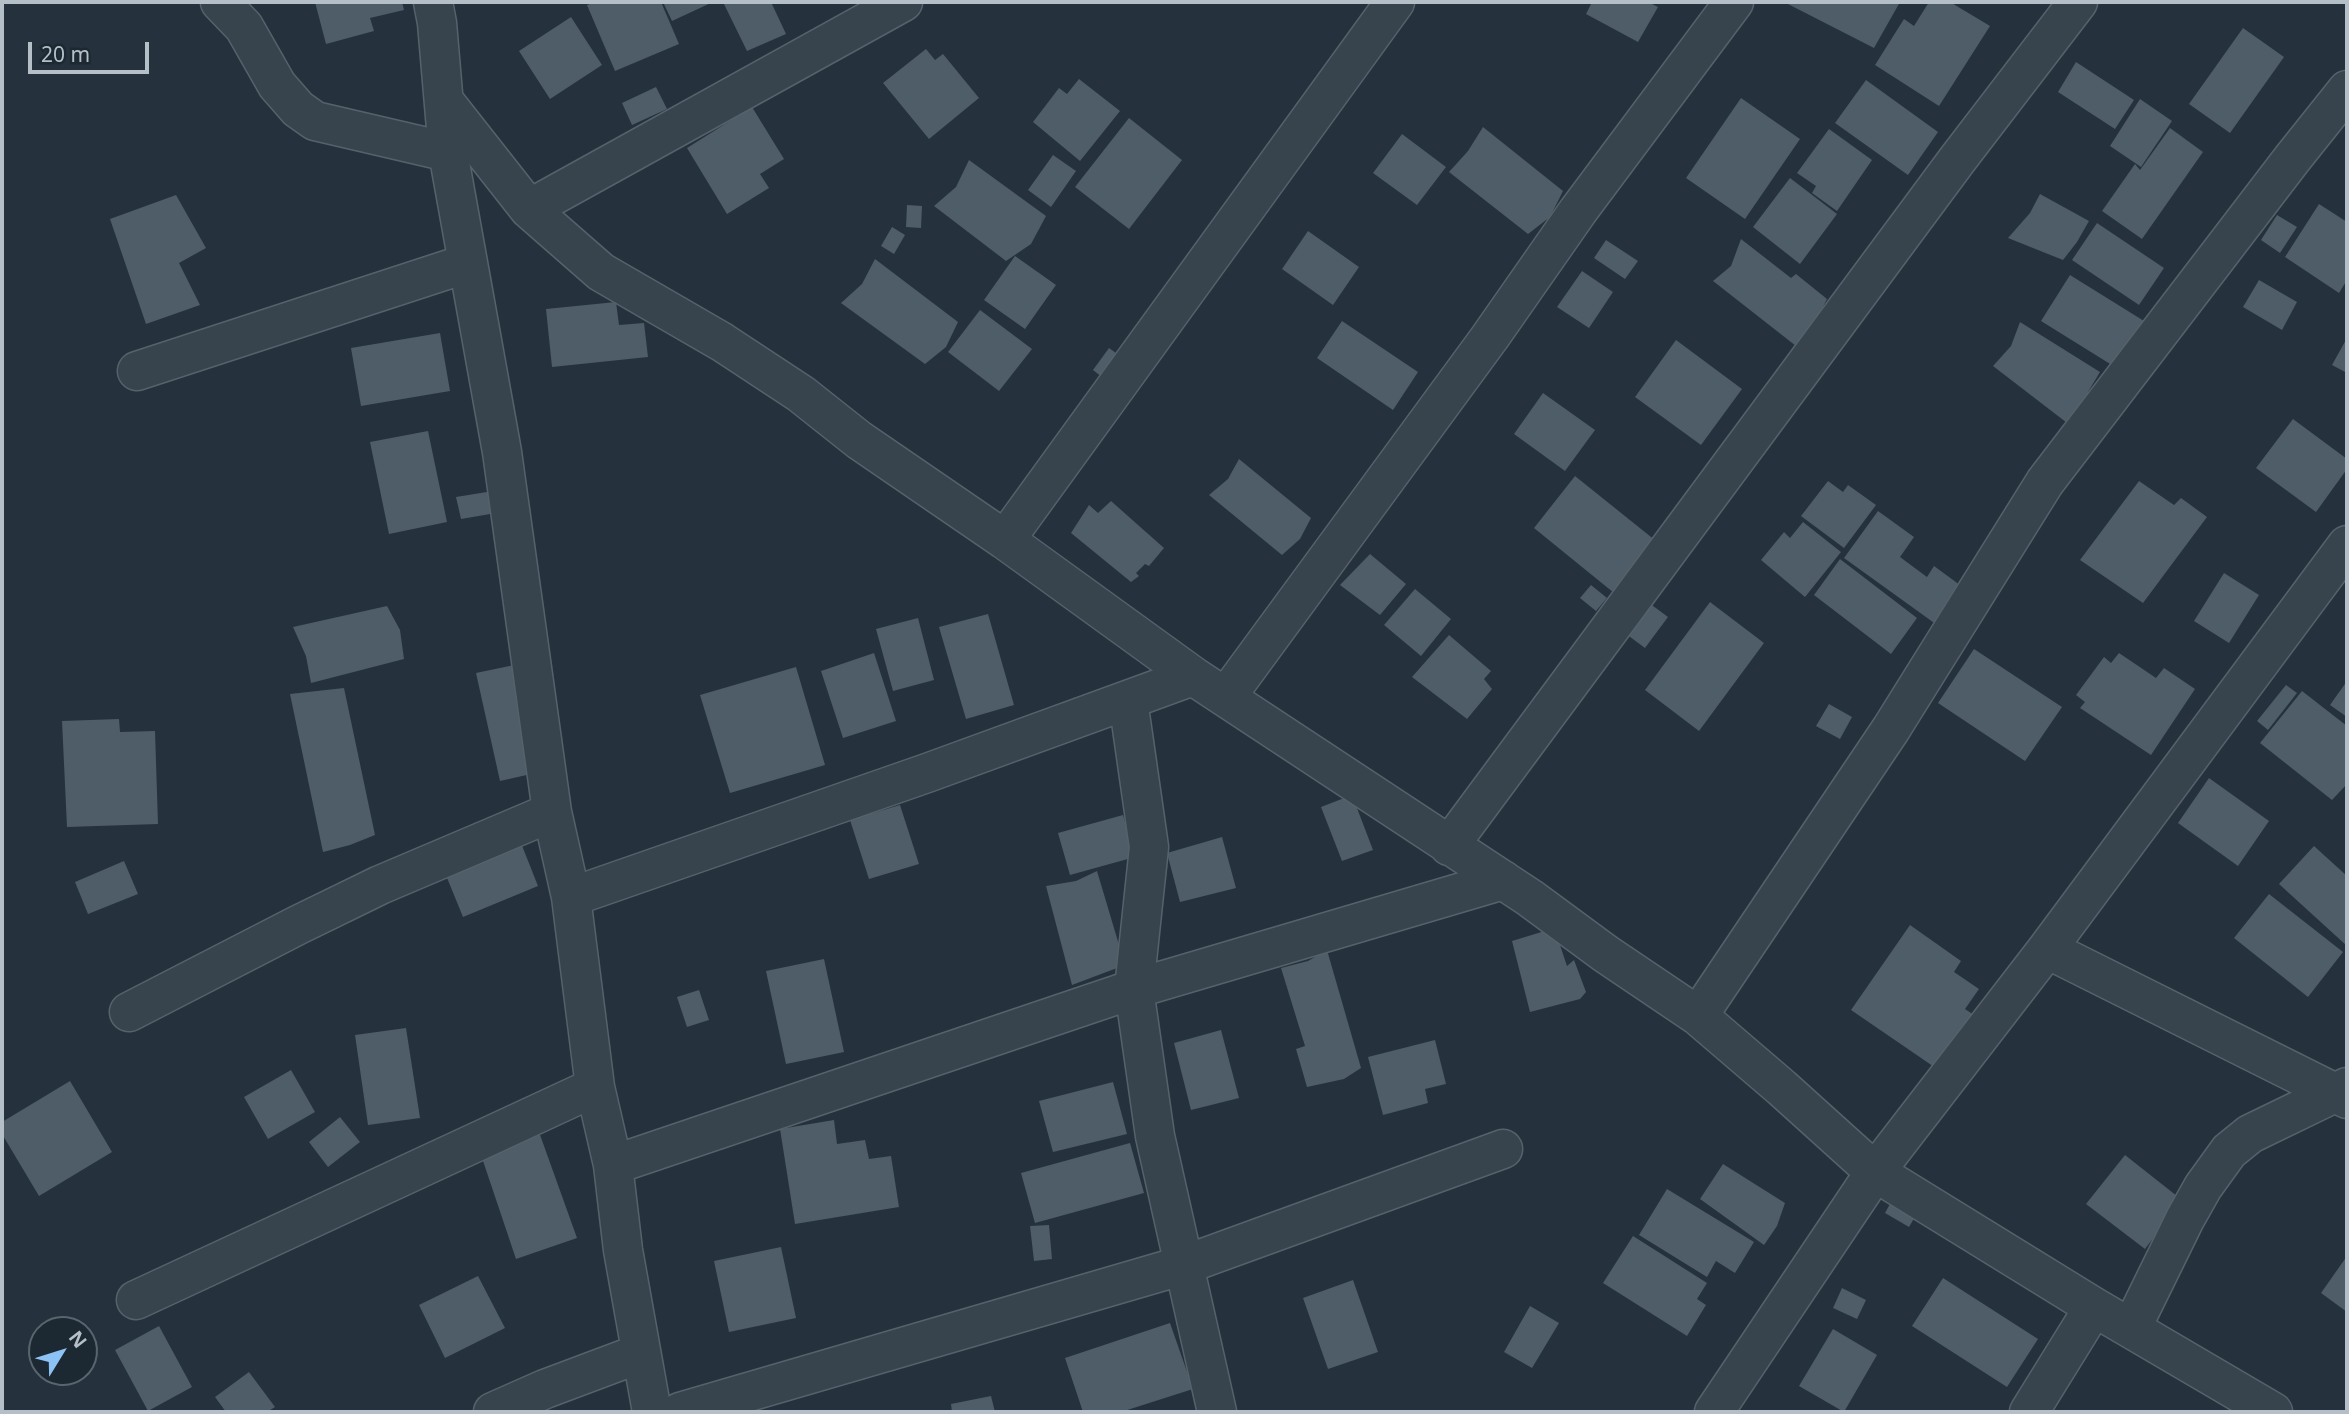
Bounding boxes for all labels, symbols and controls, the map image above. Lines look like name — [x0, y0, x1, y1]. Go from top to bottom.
scale bar — [32, 28, 152, 72]
text: 20 m — [41, 40, 90, 68]
north arrow — [28, 1316, 98, 1386]
text: N — [63, 1325, 93, 1353]

